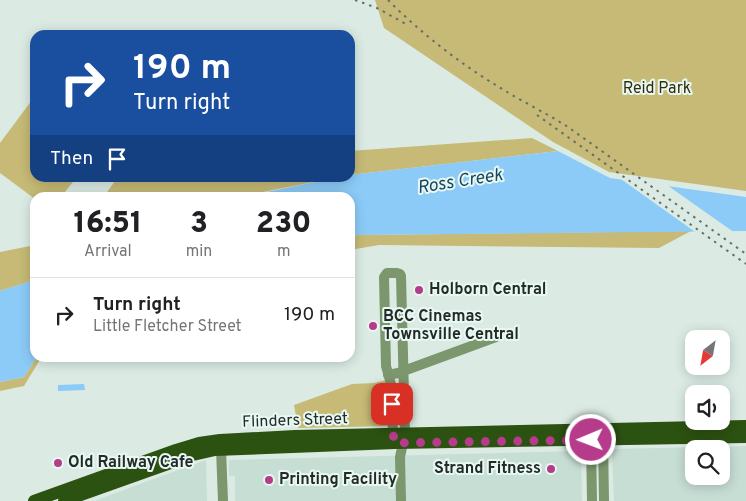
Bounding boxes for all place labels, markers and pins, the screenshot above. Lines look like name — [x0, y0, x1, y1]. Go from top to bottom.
place label: Holborn Central — [429, 280, 546, 300]
marker: Holborn Central — [413, 284, 425, 296]
place label: BCC Cinemas Townsville Central — [383, 307, 519, 345]
marker: BCC Cinemas Townsville Central — [367, 320, 379, 332]
pin — [371, 383, 413, 425]
place label: Old Railway Cafe — [68, 453, 193, 473]
marker: Old Railway Cafe — [52, 457, 64, 469]
place label: Strand Fitness — [434, 459, 541, 479]
marker: Strand Fitness — [545, 463, 557, 475]
place label: Printing Facility — [279, 470, 397, 490]
marker: Printing Facility — [263, 474, 275, 486]

